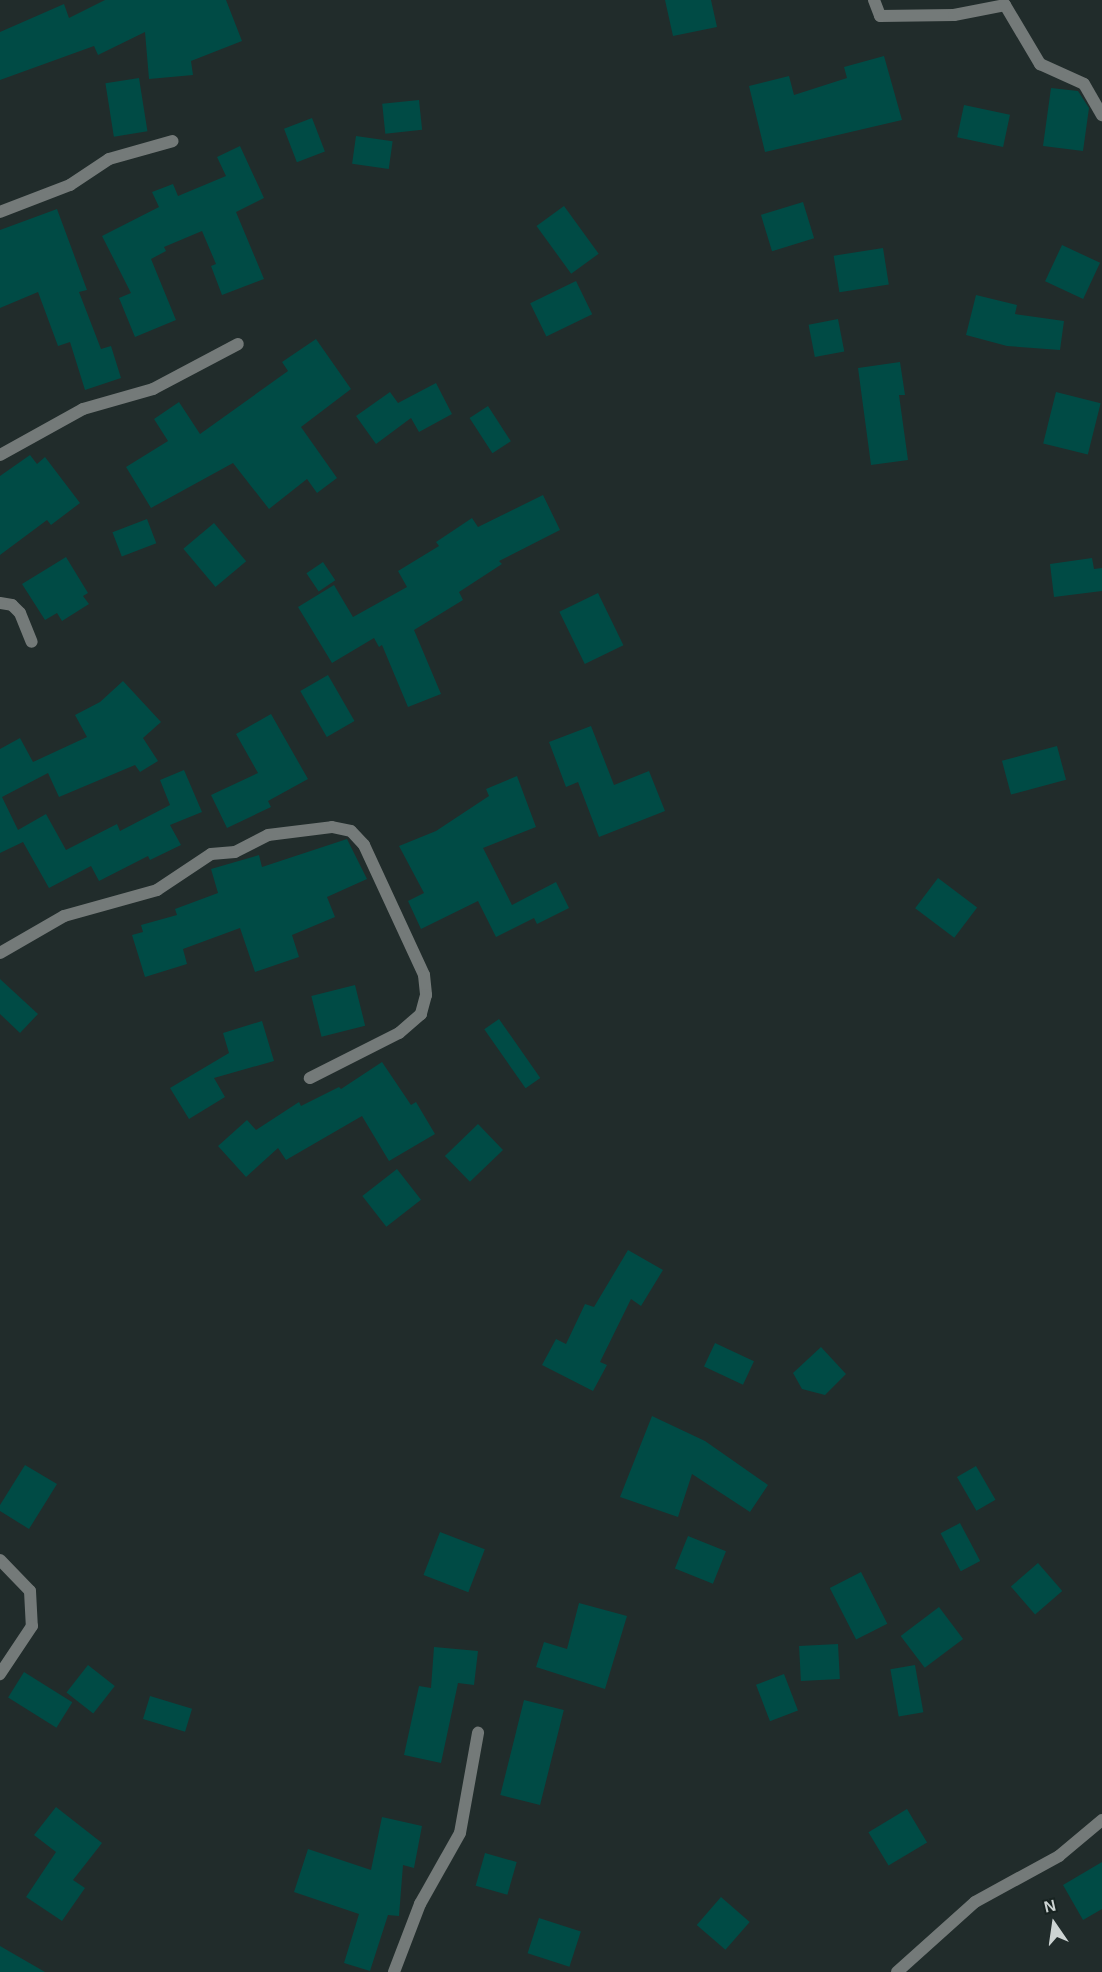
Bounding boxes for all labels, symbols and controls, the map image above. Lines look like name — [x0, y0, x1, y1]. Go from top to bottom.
north arrow — [1024, 1894, 1084, 1954]
text: N — [1042, 1896, 1057, 1916]

